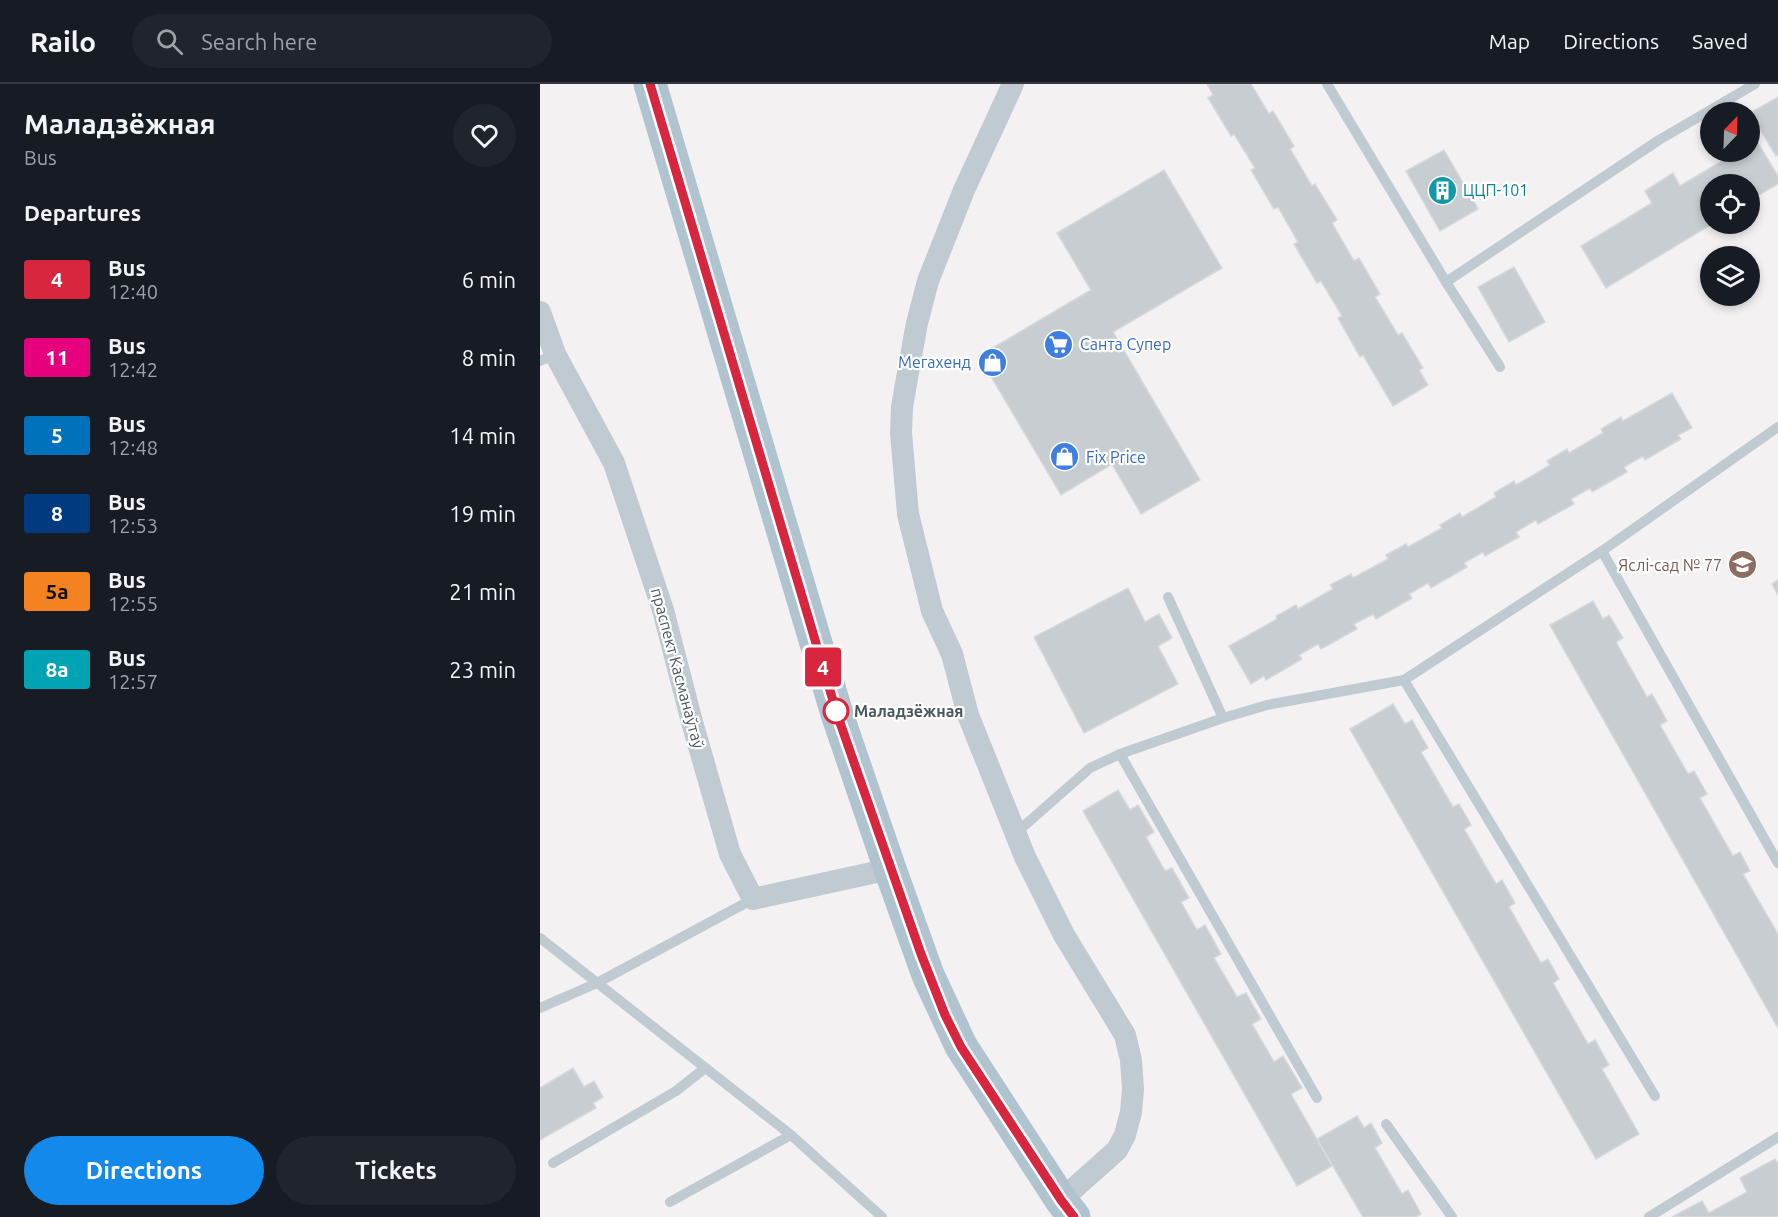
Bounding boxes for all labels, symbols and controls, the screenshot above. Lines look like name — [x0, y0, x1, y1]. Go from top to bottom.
search box — [132, 14, 552, 68]
icon: search — [153, 25, 186, 58]
text: Railo — [30, 26, 96, 57]
text: Search here — [201, 29, 317, 54]
text: Map — [1489, 29, 1530, 53]
text: Directions — [1563, 29, 1659, 53]
text: Saved — [1692, 29, 1748, 53]
north arrow — [1700, 102, 1760, 162]
map controls — [1700, 102, 1760, 306]
button: heart — [453, 104, 516, 167]
text: Маладзёжная — [24, 108, 216, 139]
text: Bus — [24, 146, 57, 169]
building icon: ЦЦП-101 — [1426, 174, 1458, 206]
button: locate — [1700, 174, 1760, 234]
place label: ЦЦП-101 — [1463, 181, 1528, 199]
text: Departures — [24, 200, 141, 225]
button: layers — [1700, 246, 1760, 306]
text: Bus — [108, 255, 146, 280]
text: 4 — [51, 267, 63, 291]
text: 6 min — [462, 267, 516, 292]
text: 12:40 — [108, 280, 158, 303]
supermarket icon: Санта Супер — [1043, 328, 1075, 360]
text: Bus — [108, 333, 146, 358]
place label: Санта Супер — [1080, 335, 1171, 353]
text: 11 — [45, 345, 69, 369]
text: 8 min — [462, 345, 516, 370]
shop icon: Мегахенд — [976, 346, 1008, 378]
place label: Мегахенд — [898, 353, 971, 371]
text: 12:42 — [108, 358, 158, 381]
text: Bus — [108, 411, 146, 436]
text: 5 — [51, 423, 63, 447]
text: 14 min — [449, 423, 516, 448]
text: 12:48 — [108, 436, 158, 459]
shop icon: Fix Price — [1049, 441, 1081, 473]
place label: Fix Price — [1086, 448, 1146, 466]
text: Bus — [108, 489, 146, 514]
text: 8 — [51, 501, 63, 525]
text: 19 min — [449, 501, 516, 526]
text: 12:53 — [108, 514, 158, 537]
school or university icon: Яслі-сад № 77 — [1727, 549, 1759, 581]
place label: Яслі-сад № 77 — [1618, 556, 1722, 574]
text: Bus — [108, 567, 146, 592]
text: 5а — [45, 579, 69, 603]
text: 21 min — [449, 579, 516, 604]
street label: праспект Касманаўтаў — [648, 586, 708, 750]
text: 12:55 — [108, 592, 158, 615]
text: Bus — [108, 645, 146, 670]
line badge: 4 — [804, 648, 842, 686]
text: 4 — [817, 655, 829, 679]
text: 8а — [45, 657, 69, 681]
text: 23 min — [449, 657, 516, 682]
text: 12:57 — [108, 670, 158, 693]
marker: Маладзёжная — [823, 698, 849, 724]
place label: Маладзёжная — [854, 702, 964, 720]
button: Directions — [24, 1136, 264, 1205]
button: Tickets — [276, 1136, 516, 1205]

